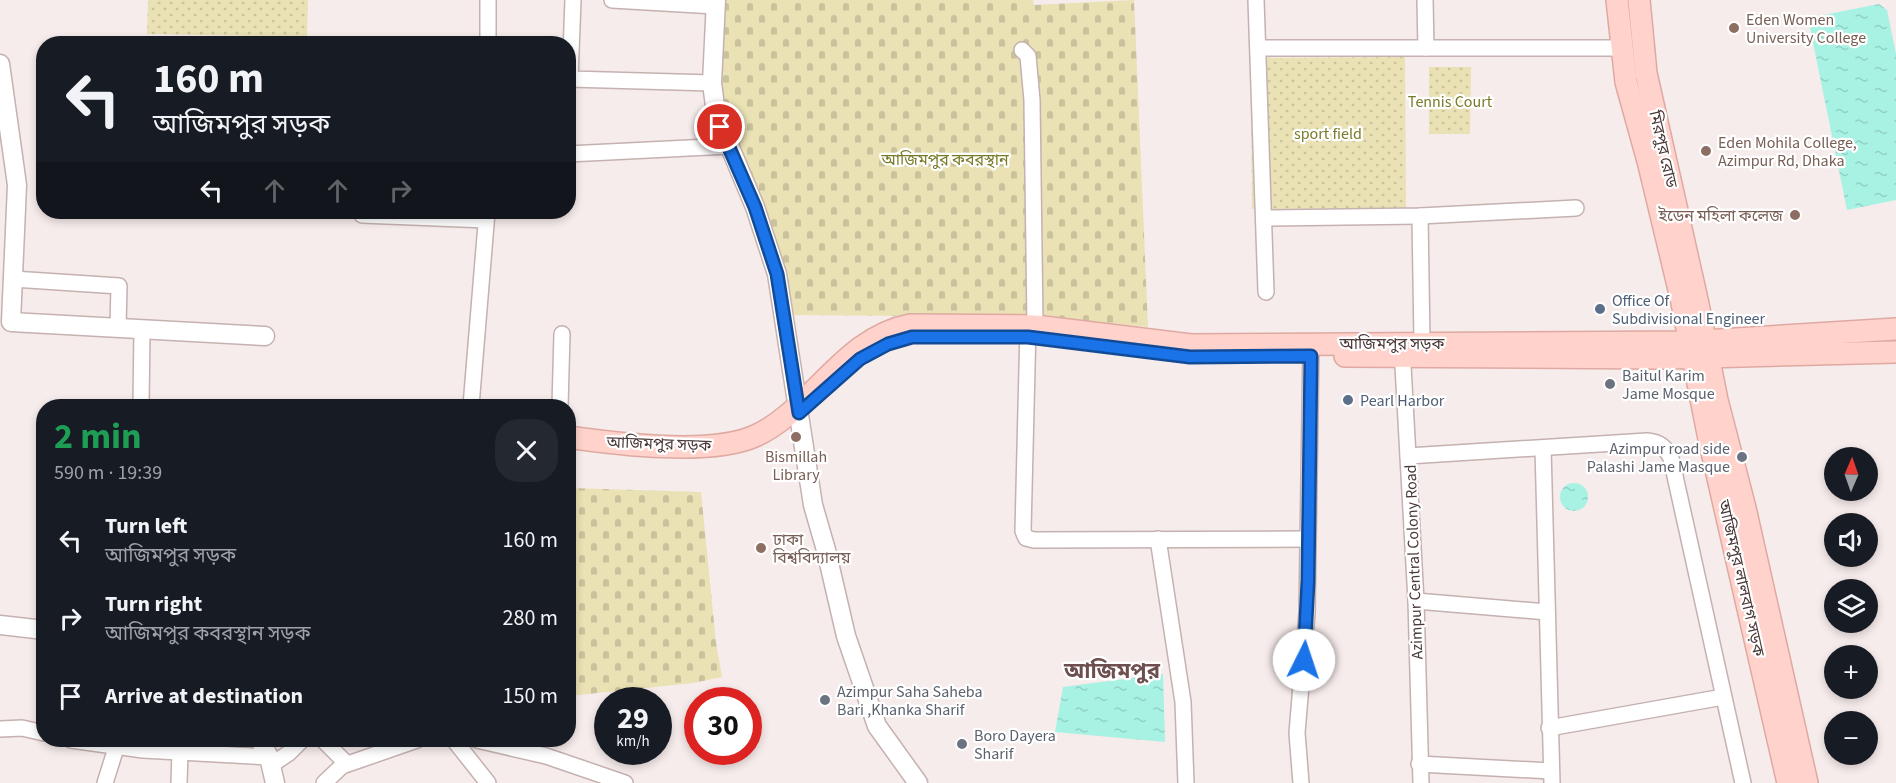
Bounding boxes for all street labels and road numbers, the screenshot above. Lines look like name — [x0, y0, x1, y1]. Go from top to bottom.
street label: মিরপুর রোড — [1643, 107, 1683, 191]
street label: আজিমপুর সড়ক — [1339, 333, 1446, 355]
street label: আজিমপুর সড়ক — [605, 431, 713, 457]
street label: Azimpur Central Colony Road — [1400, 464, 1428, 660]
street label: আজিমপুর লালবাগ সড়ক — [1712, 497, 1770, 660]

